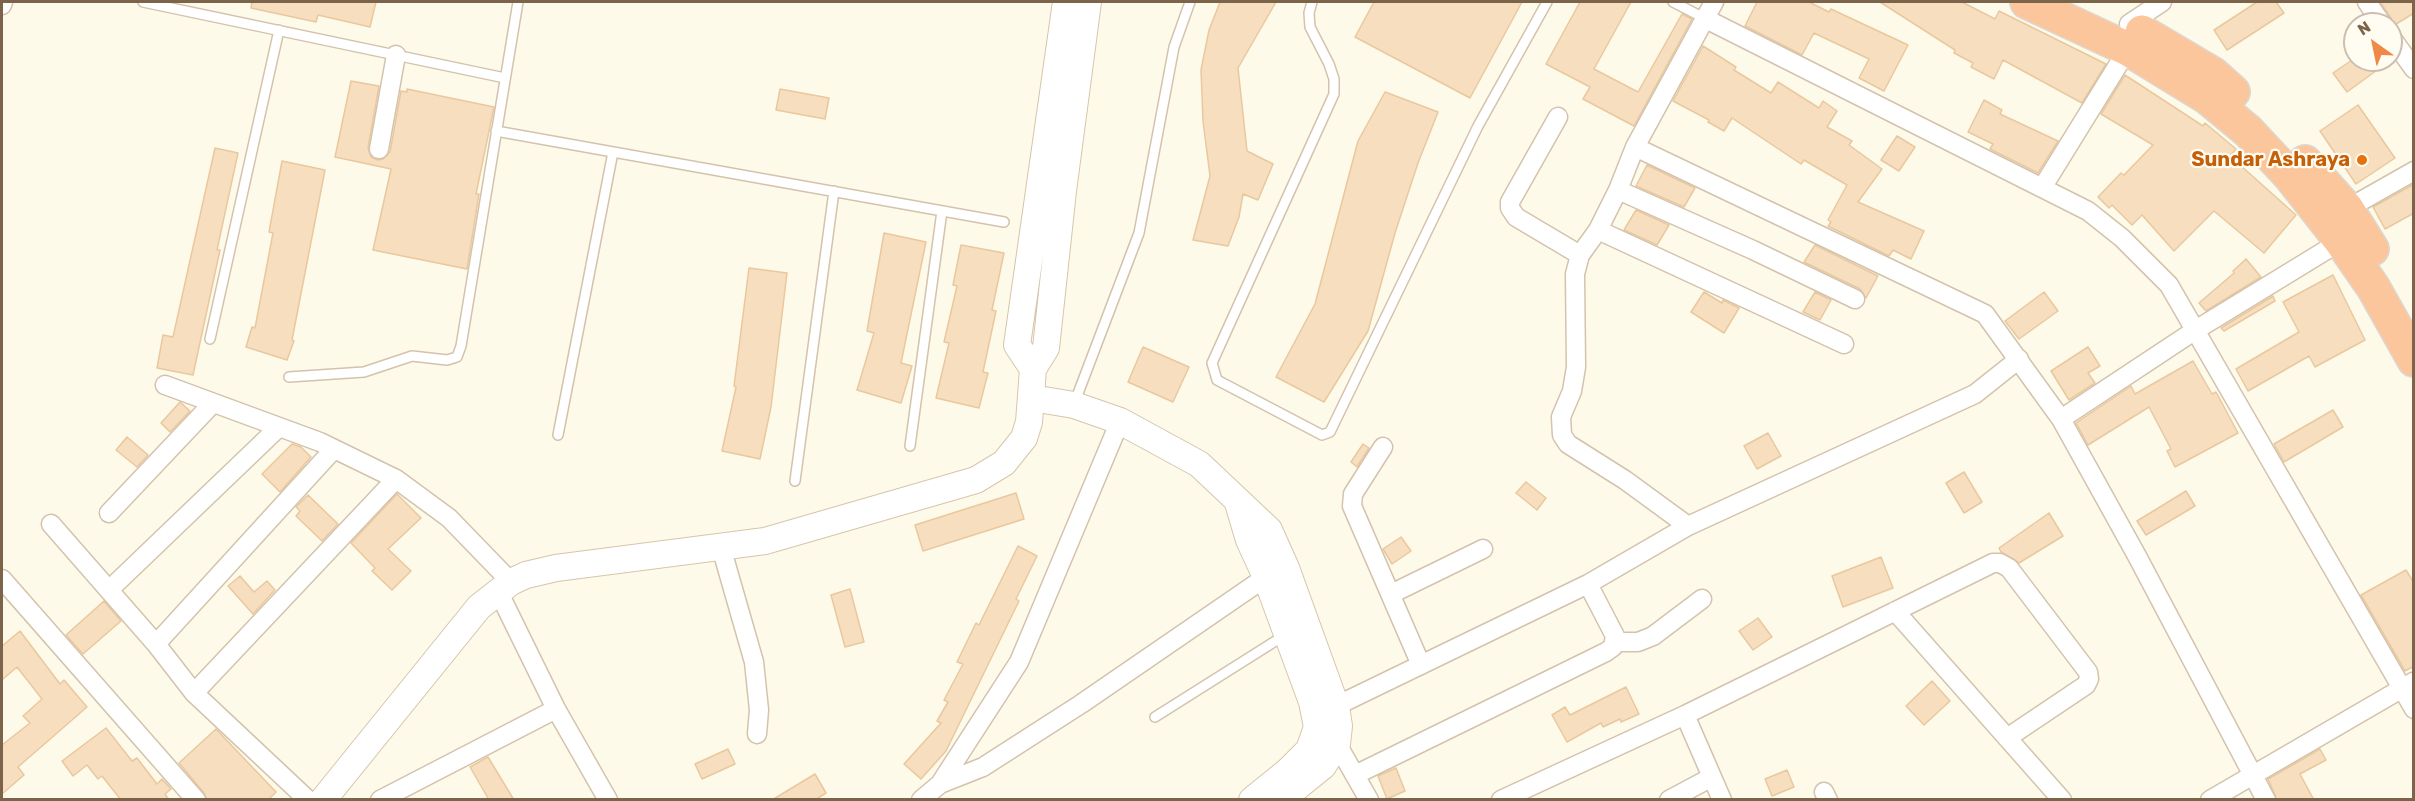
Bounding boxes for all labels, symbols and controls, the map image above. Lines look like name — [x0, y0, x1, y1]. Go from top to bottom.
north arrow — [2343, 12, 2403, 72]
text: N — [2354, 17, 2374, 39]
place label: Sundar Ashraya — [2191, 148, 2350, 172]
marker: Sundar Ashraya — [2355, 153, 2369, 167]

